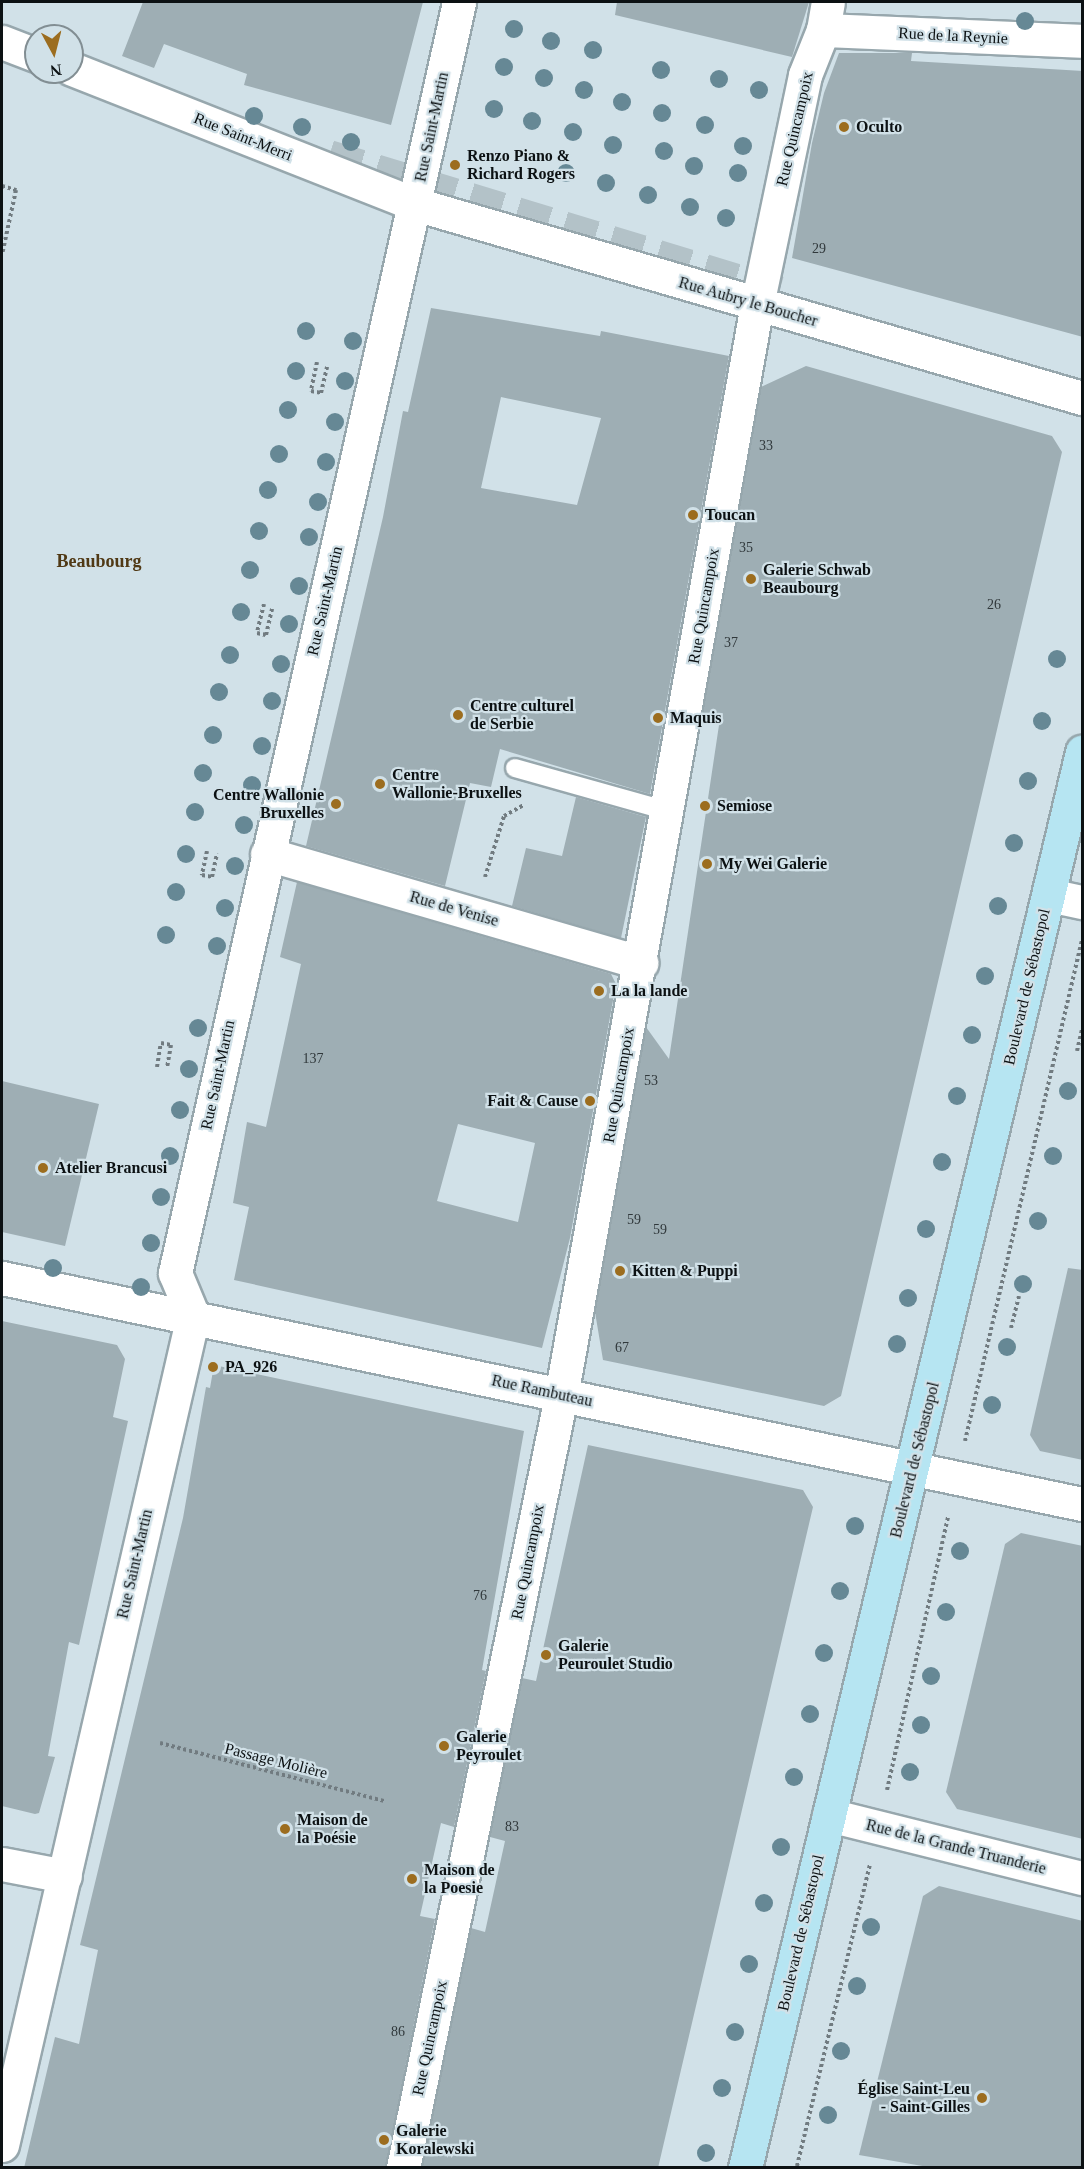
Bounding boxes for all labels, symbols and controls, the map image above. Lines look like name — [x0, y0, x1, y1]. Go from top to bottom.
street label: Rue de la Reynie — [892, 23, 1014, 49]
north arrow — [24, 24, 84, 84]
text: N — [49, 61, 63, 80]
street label: Rue Quincampoix — [771, 63, 819, 195]
street label: Rue Saint-Martin — [410, 64, 454, 190]
street label: Rue Saint-Merri — [186, 107, 300, 167]
place label: Oculto — [856, 117, 908, 137]
marker: Oculto — [837, 120, 851, 134]
place label: Renzo Piano & Richard Rogers — [467, 146, 585, 184]
marker: Renzo Piano & Richard Rogers — [448, 158, 462, 172]
house number: 29 — [811, 241, 827, 257]
street label: Rue Aubry le Boucher — [669, 271, 827, 333]
house number: 33 — [758, 438, 774, 454]
place label: Toucan — [705, 505, 762, 525]
marker: Toucan — [686, 508, 700, 522]
street label: Rue Saint-Martin — [302, 538, 348, 664]
street label: Rue Quincampoix — [683, 539, 725, 673]
house number: 35 — [738, 540, 754, 556]
district label: Beaubourg — [50, 550, 148, 572]
place label: Galerie Schwab Beaubourg — [763, 560, 885, 598]
marker: Galerie Schwab Beaubourg — [744, 572, 758, 586]
house number: 26 — [986, 597, 1002, 613]
house number: 37 — [723, 635, 739, 651]
place label: Centre culturel de Serbie — [470, 696, 588, 734]
marker: Centre culturel de Serbie — [451, 708, 465, 722]
place label: Maquis — [670, 708, 726, 728]
marker: Maquis — [651, 711, 665, 725]
place label: Centre Wallonie-Bruxelles — [392, 765, 539, 803]
marker: Centre Wallonie-Bruxelles — [373, 777, 387, 791]
place label: Centre Wallonie Bruxelles — [199, 785, 324, 823]
place label: Semiose — [717, 796, 784, 816]
marker: Centre Wallonie Bruxelles — [329, 797, 343, 811]
marker: Semiose — [698, 799, 712, 813]
place label: My Wei Galerie — [719, 854, 834, 874]
marker: My Wei Galerie — [700, 857, 714, 871]
street label: Rue de Venise — [402, 886, 506, 932]
street label: Boulevard de Sébastopol — [997, 894, 1057, 1080]
place label: La la lande — [611, 981, 696, 1001]
marker: La la lande — [592, 984, 606, 998]
street label: Rue Saint-Martin — [196, 1012, 240, 1138]
street label: Rue Quincampoix — [598, 1018, 640, 1152]
house number: 137 — [301, 1051, 325, 1067]
house number: 53 — [643, 1073, 659, 1089]
place label: Fait & Cause — [482, 1091, 578, 1111]
marker: Fait & Cause — [583, 1094, 597, 1108]
place label: Atelier Brancusi — [55, 1158, 179, 1178]
marker: Atelier Brancusi — [36, 1161, 50, 1175]
house number: 59 — [626, 1212, 642, 1228]
house number: 59 — [652, 1222, 668, 1238]
place label: Kitten & Puppi — [632, 1261, 745, 1281]
marker: Kitten & Puppi — [613, 1264, 627, 1278]
house number: 67 — [614, 1340, 630, 1356]
place label: PA_926 — [225, 1357, 282, 1377]
marker: PA_926 — [206, 1360, 220, 1374]
street label: Boulevard de Sébastopol — [883, 1368, 947, 1552]
street label: Rue Rambuteau — [482, 1369, 602, 1413]
street label: Rue Quincampoix — [506, 1495, 550, 1629]
street label: Rue Saint-Martin — [112, 1501, 158, 1627]
house number: 76 — [472, 1588, 488, 1604]
place label: Galerie Peuroulet Studio — [558, 1636, 691, 1674]
marker: Galerie Peuroulet Studio — [539, 1648, 553, 1662]
place label: Galerie Peyroulet — [456, 1727, 532, 1765]
street label: Passage Molière — [216, 1737, 336, 1785]
marker: Galerie Peyroulet — [437, 1739, 451, 1753]
place label: Maison de la Poésie — [297, 1810, 376, 1848]
street label: Rue de la Grande Truanderie — [851, 1812, 1061, 1882]
house number: 83 — [504, 1819, 520, 1835]
marker: Maison de la Poésie — [278, 1822, 292, 1836]
street label: Boulevard de Sébastopol — [771, 1840, 831, 2026]
place label: Maison de la Poesie — [424, 1860, 503, 1898]
marker: Maison de la Poesie — [405, 1872, 419, 1886]
street label: Rue Quincampoix — [407, 1972, 453, 2104]
house number: 86 — [390, 2024, 406, 2040]
place label: Église Saint-Leu - Saint-Gilles — [845, 2079, 970, 2117]
marker: Église Saint-Leu - Saint-Gilles — [975, 2091, 989, 2105]
place label: Galerie Koralewski — [396, 2121, 483, 2159]
marker: Galerie Koralewski — [377, 2133, 391, 2147]

